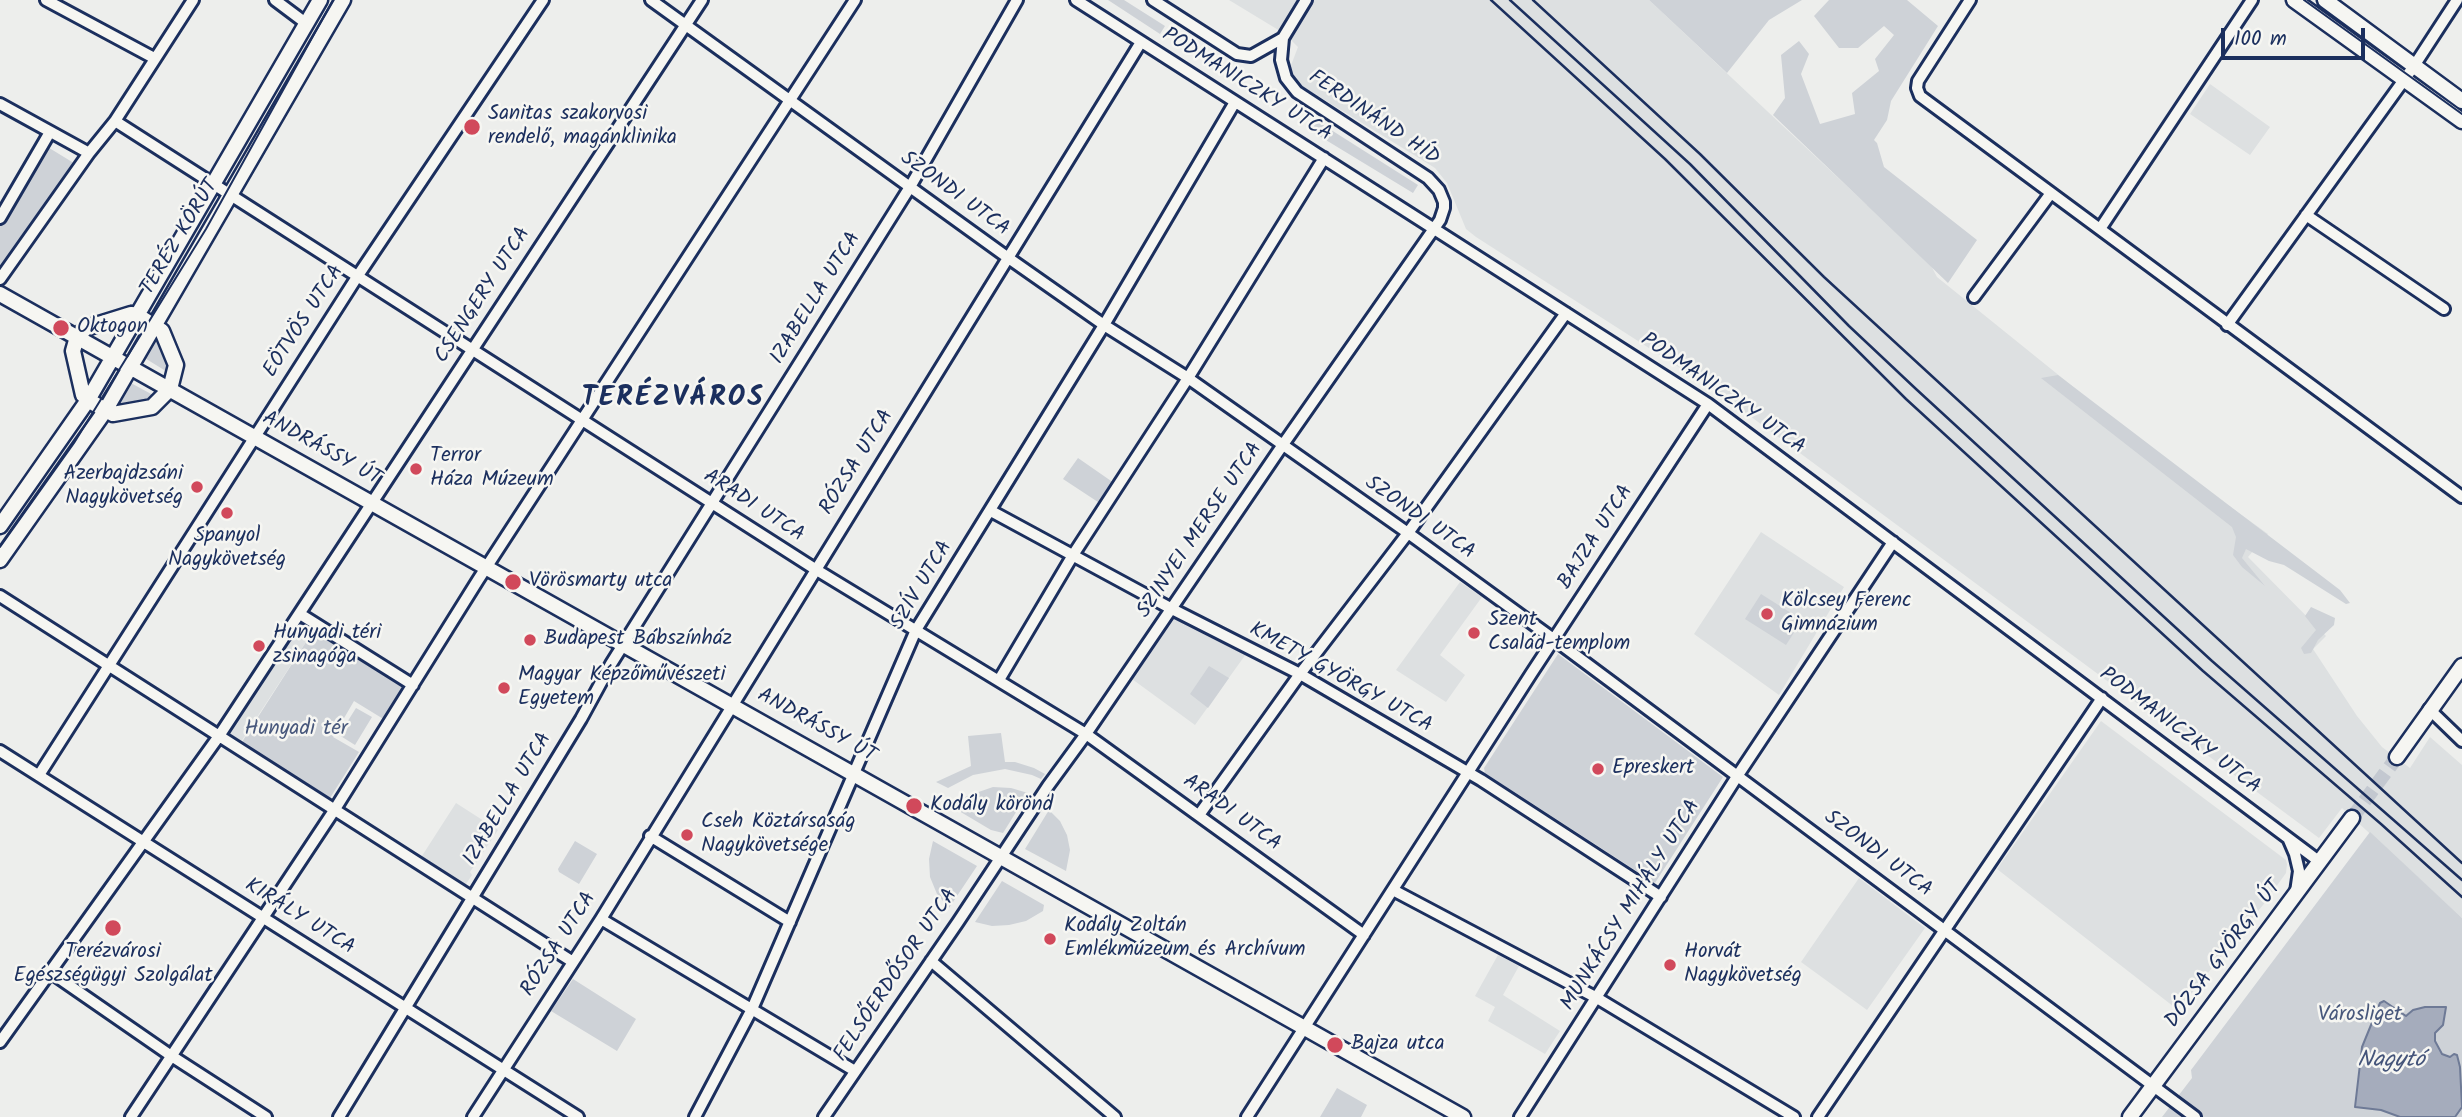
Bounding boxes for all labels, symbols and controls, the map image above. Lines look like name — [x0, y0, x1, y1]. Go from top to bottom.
scale bar — [2224, 14, 2368, 58]
text: 100 m — [2234, 23, 2287, 56]
street label: PODMANICZKY UTCA — [1156, 24, 1336, 148]
street label: FERDINÁND HÍD — [1303, 66, 1443, 172]
place label: Sanitas szakorvosi rendelő, magánklinika — [488, 102, 677, 152]
marker: Sanitas szakorvosi rendelő, magánklinika — [462, 117, 482, 137]
street label: SZONDI UTCA — [894, 147, 1014, 243]
street label: TERÉZ KÖRÚT — [137, 175, 225, 301]
street label: CSENGERY UTCA — [431, 223, 537, 369]
street label: IZABELLA UTCA — [766, 228, 868, 370]
street label: EÖTVÖS UTCA — [259, 261, 351, 383]
place label: Oktogon — [77, 315, 148, 341]
marker: Oktogon — [51, 318, 71, 338]
street label: PODMANICZKY UTCA — [1635, 329, 1809, 461]
district label: TERÉZVÁROS — [583, 383, 763, 417]
street label: RÓZSA UTCA — [816, 406, 900, 520]
street label: ANDRÁSSY ÚT — [257, 407, 385, 493]
street label: SZINYEI MERSE UTCA — [1133, 438, 1269, 624]
place label: Terror Háza Múzeum — [430, 444, 554, 494]
marker: Terror Háza Múzeum — [408, 461, 424, 477]
place label: Azerbajdzsáni Nagykövetség — [64, 462, 183, 512]
street label: ARADI UTCA — [698, 465, 808, 549]
street label: SZONDI UTCA — [1359, 472, 1479, 566]
marker: Azerbajdzsáni Nagykövetség — [189, 479, 205, 495]
street label: BAJZA UTCA — [1554, 481, 1640, 595]
marker: Spanyol Nagykövetség — [219, 505, 235, 521]
place label: Spanyol Nagykövetség — [168, 524, 286, 574]
street label: SZÍV UTCA — [887, 537, 959, 635]
place label: Vörösmarty utca — [529, 569, 672, 595]
marker: Vörösmarty utca — [503, 572, 523, 592]
place label: Kölcsey Ferenc Gimnázium — [1781, 589, 1911, 639]
marker: Kölcsey Ferenc Gimnázium — [1759, 606, 1775, 622]
place label: Szent Család-templom — [1488, 608, 1630, 658]
street label: KMETY GYÖRGY UTCA — [1244, 618, 1436, 740]
place label: Hunyadi téri zsinagóga — [273, 621, 381, 671]
marker: Szent Család-templom — [1466, 625, 1482, 641]
place label: Budapest Bábszínház — [544, 627, 732, 653]
marker: Budapest Bábszínház — [522, 632, 538, 648]
marker: Hunyadi téri zsinagóga — [251, 638, 267, 654]
place label: Magyar Képzőművészeti Egyetem — [518, 663, 725, 713]
street label: PODMANICZKY UTCA — [2093, 663, 2265, 801]
marker: Magyar Képzőművészeti Egyetem — [496, 680, 512, 696]
street label: ANDRÁSSY ÚT — [752, 684, 880, 770]
park label: Hunyadi tér — [244, 717, 348, 743]
street label: IZABELLA UTCA — [459, 729, 559, 871]
place label: Epreskert — [1612, 756, 1694, 782]
marker: Epreskert — [1590, 761, 1606, 777]
street label: ARADI UTCA — [1177, 770, 1285, 858]
place label: Kodály körönd — [930, 793, 1053, 819]
marker: Kodály körönd — [904, 796, 924, 816]
street label: MUNKÁCSY MIHÁLY UTCA — [1557, 796, 1707, 1016]
street label: SZONDI UTCA — [1818, 806, 1936, 904]
place label: Cseh Köztársaság Nagykövetsége — [701, 810, 855, 860]
marker: Cseh Köztársaság Nagykövetsége — [679, 827, 695, 843]
street label: KIRÁLY UTCA — [239, 874, 359, 962]
street label: DÓZSA GYÖRGY ÚT — [2161, 876, 2289, 1034]
street label: FELSŐERDŐSOR UTCA — [830, 885, 964, 1067]
street label: RÓZSA UTCA — [517, 888, 603, 1002]
place label: Kodály Zoltán Emlékmúzeum és Archívum — [1064, 914, 1305, 964]
marker: Terézvárosi Egészségügyi Szolgálat — [103, 918, 123, 938]
marker: Kodály Zoltán Emlékmúzeum és Archívum — [1042, 931, 1058, 947]
place label: Terézvárosi Egészségügyi Szolgálat — [13, 940, 213, 990]
place label: Horvát Nagykövetség — [1684, 940, 1802, 990]
marker: Horvát Nagykövetség — [1662, 957, 1678, 973]
park label: Városliget — [2318, 1003, 2402, 1029]
place label: Bajza utca — [1351, 1032, 1444, 1058]
marker: Bajza utca — [1325, 1035, 1345, 1055]
water label: Nagytó — [2357, 1048, 2425, 1076]

